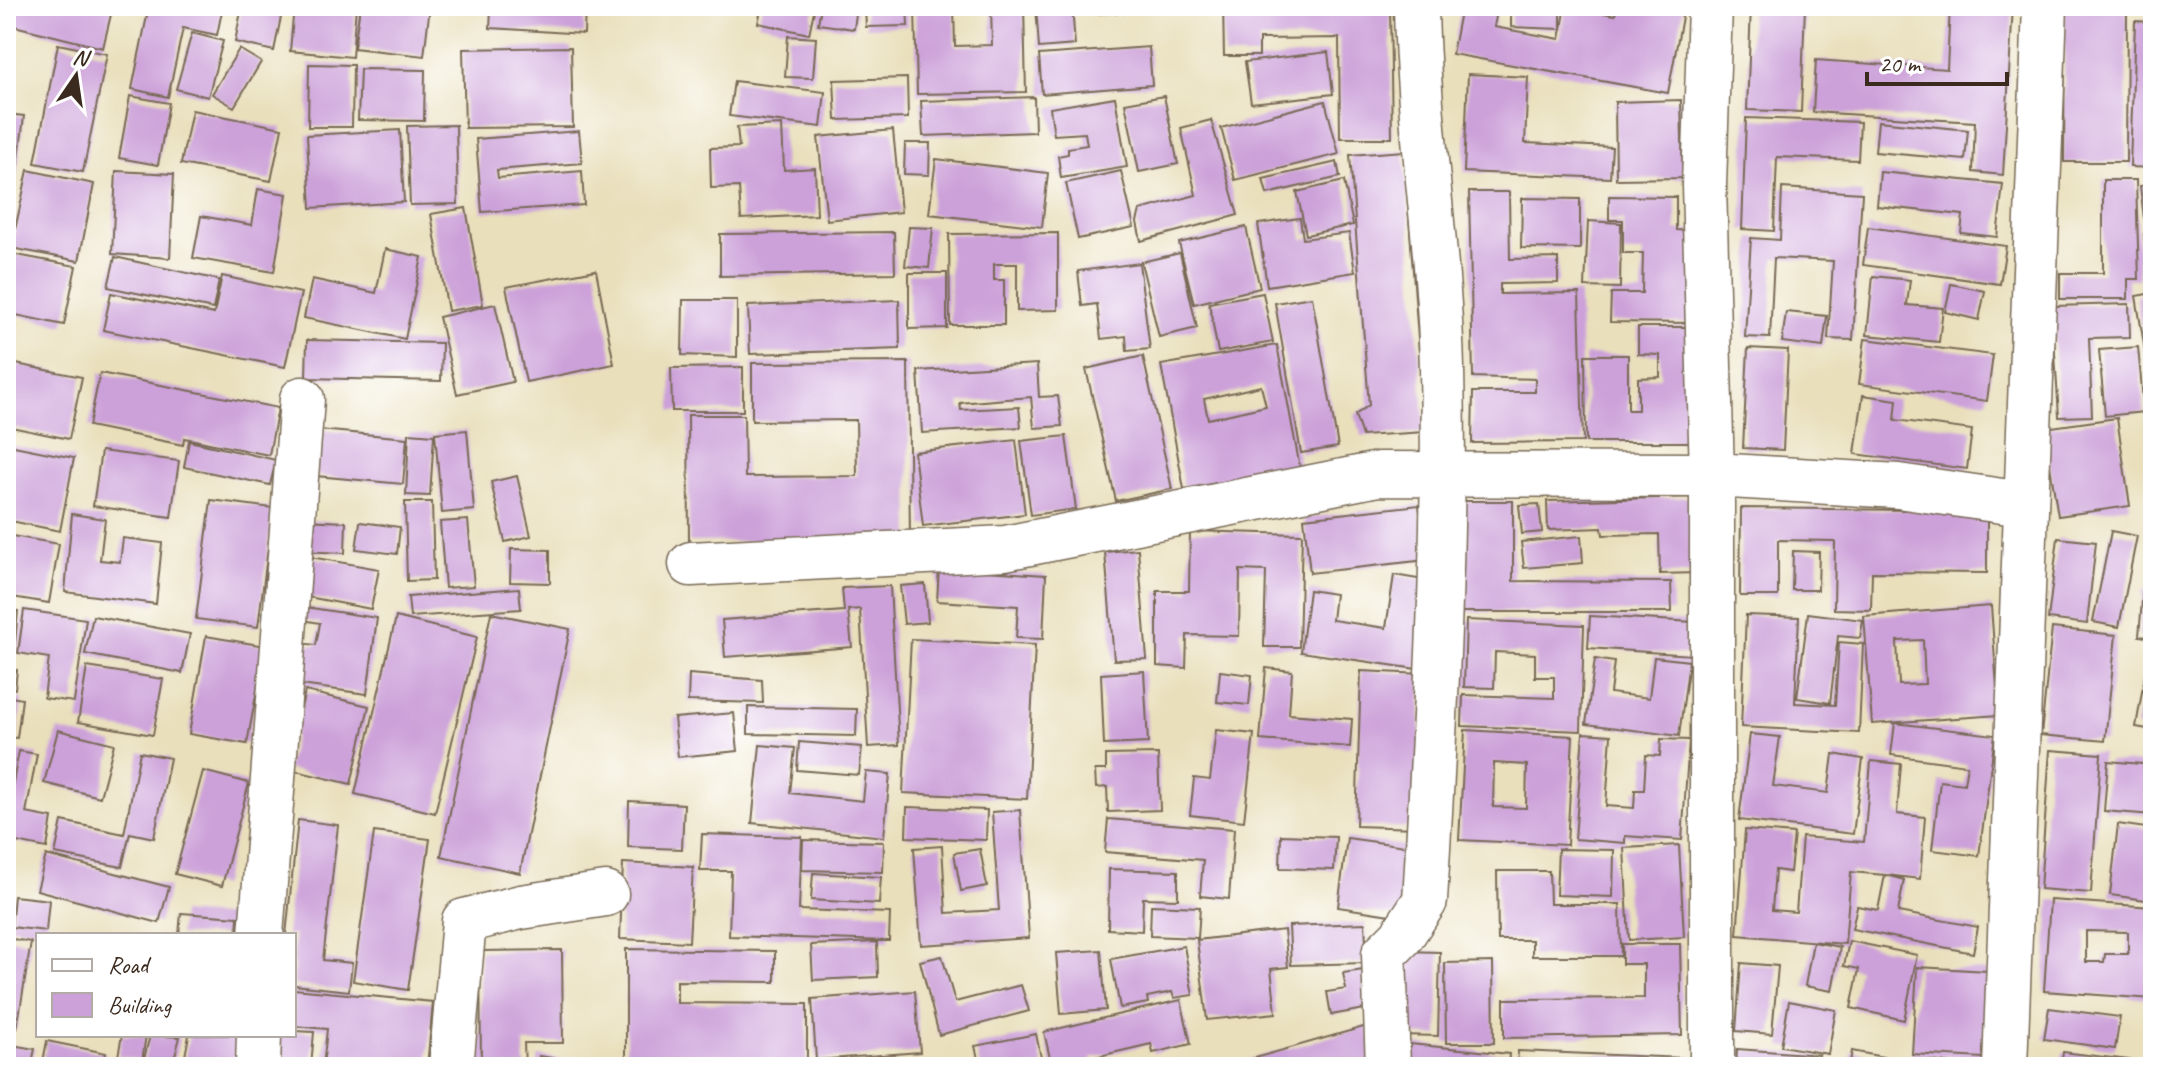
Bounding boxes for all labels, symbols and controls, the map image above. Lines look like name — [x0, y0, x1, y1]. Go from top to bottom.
north arrow — [36, 36, 116, 116]
scale bar — [1867, 36, 2007, 86]
text: N — [70, 42, 93, 73]
text: 20 m — [1879, 49, 1922, 79]
legend — [36, 933, 296, 1037]
text: Road — [108, 950, 152, 980]
text: Building — [108, 990, 173, 1020]

